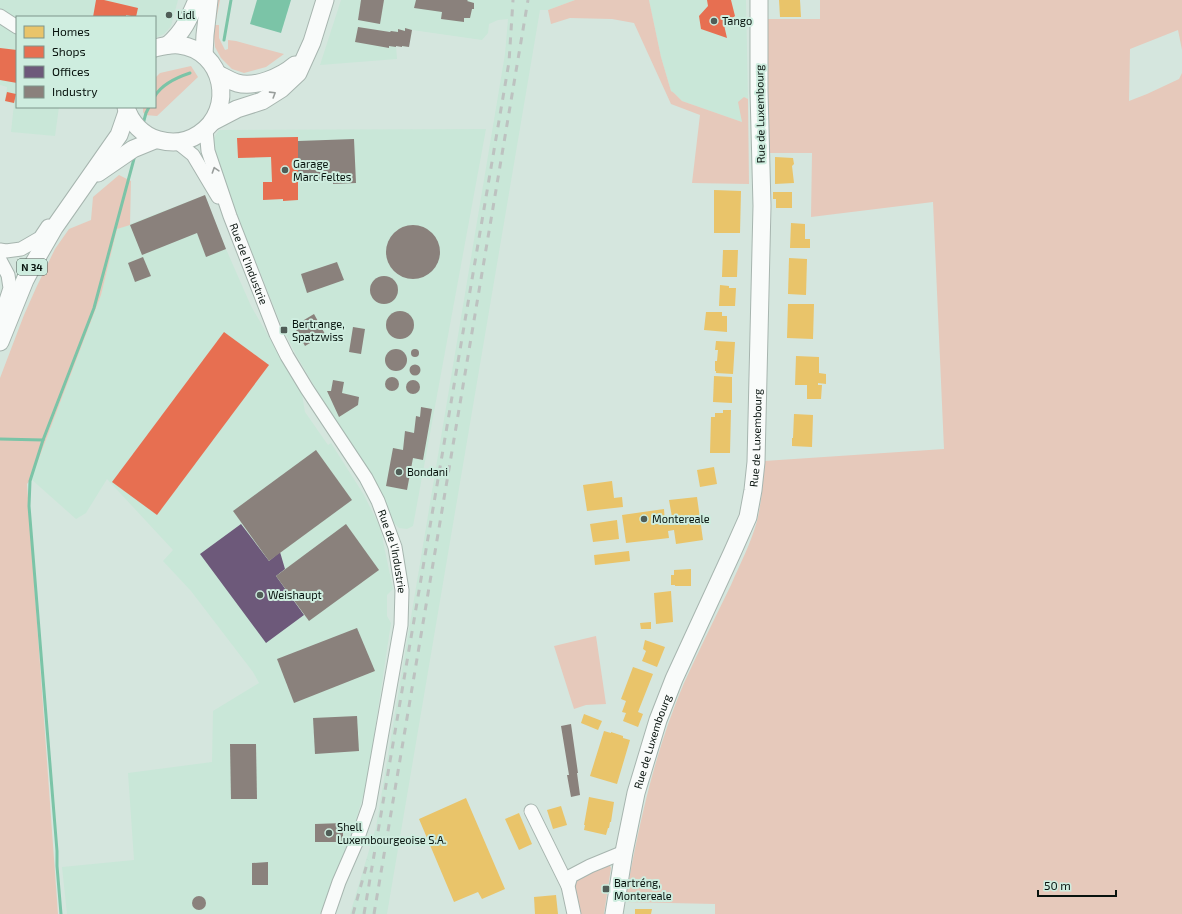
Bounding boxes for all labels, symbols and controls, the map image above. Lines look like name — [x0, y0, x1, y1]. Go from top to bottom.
place label: Lidl — [177, 8, 196, 21]
marker: Lidl — [164, 10, 174, 20]
place label: Tango — [722, 14, 752, 27]
legend — [16, 16, 156, 108]
marker: Tango — [709, 16, 719, 26]
text: Homes — [52, 24, 90, 38]
text: Shops — [52, 44, 86, 58]
text: Offices — [52, 64, 89, 78]
street label: Rue de Luxembourg — [752, 65, 767, 163]
text: Industry — [52, 84, 98, 98]
one-way arrow — [268, 92, 275, 99]
place label: Garage Marc Feltes — [293, 157, 352, 183]
marker: Garage Marc Feltes — [280, 165, 290, 175]
one-way arrow — [211, 167, 219, 174]
street label: Rue de l'Industrie — [227, 221, 271, 306]
road number: N 34 — [17, 259, 47, 275]
place label: Bertrange, Spatzwiss — [292, 317, 345, 343]
marker: Bertrange, Spatzwiss — [279, 325, 289, 335]
street label: Rue de Luxembourg — [746, 389, 764, 488]
place label: Bondani — [407, 465, 448, 478]
marker: Bondani — [394, 467, 404, 477]
street label: Rue de l'Industrie — [376, 508, 409, 594]
place label: Montereale — [652, 512, 710, 525]
marker: Montereale — [639, 514, 649, 524]
place label: Weishaupt — [268, 588, 322, 601]
marker: Weishaupt — [255, 590, 265, 600]
street label: Rue de Luxembourg — [631, 692, 673, 790]
place label: Shell Luxembourgeoise S.A. — [337, 820, 446, 846]
marker: Shell Luxembourgeoise S.A. — [324, 828, 334, 838]
scale bar — [1038, 872, 1116, 898]
place label: Bartréng, Montereale — [614, 876, 672, 902]
text: 50 m — [1044, 878, 1071, 892]
marker: Bartréng, Montereale — [601, 884, 611, 894]

